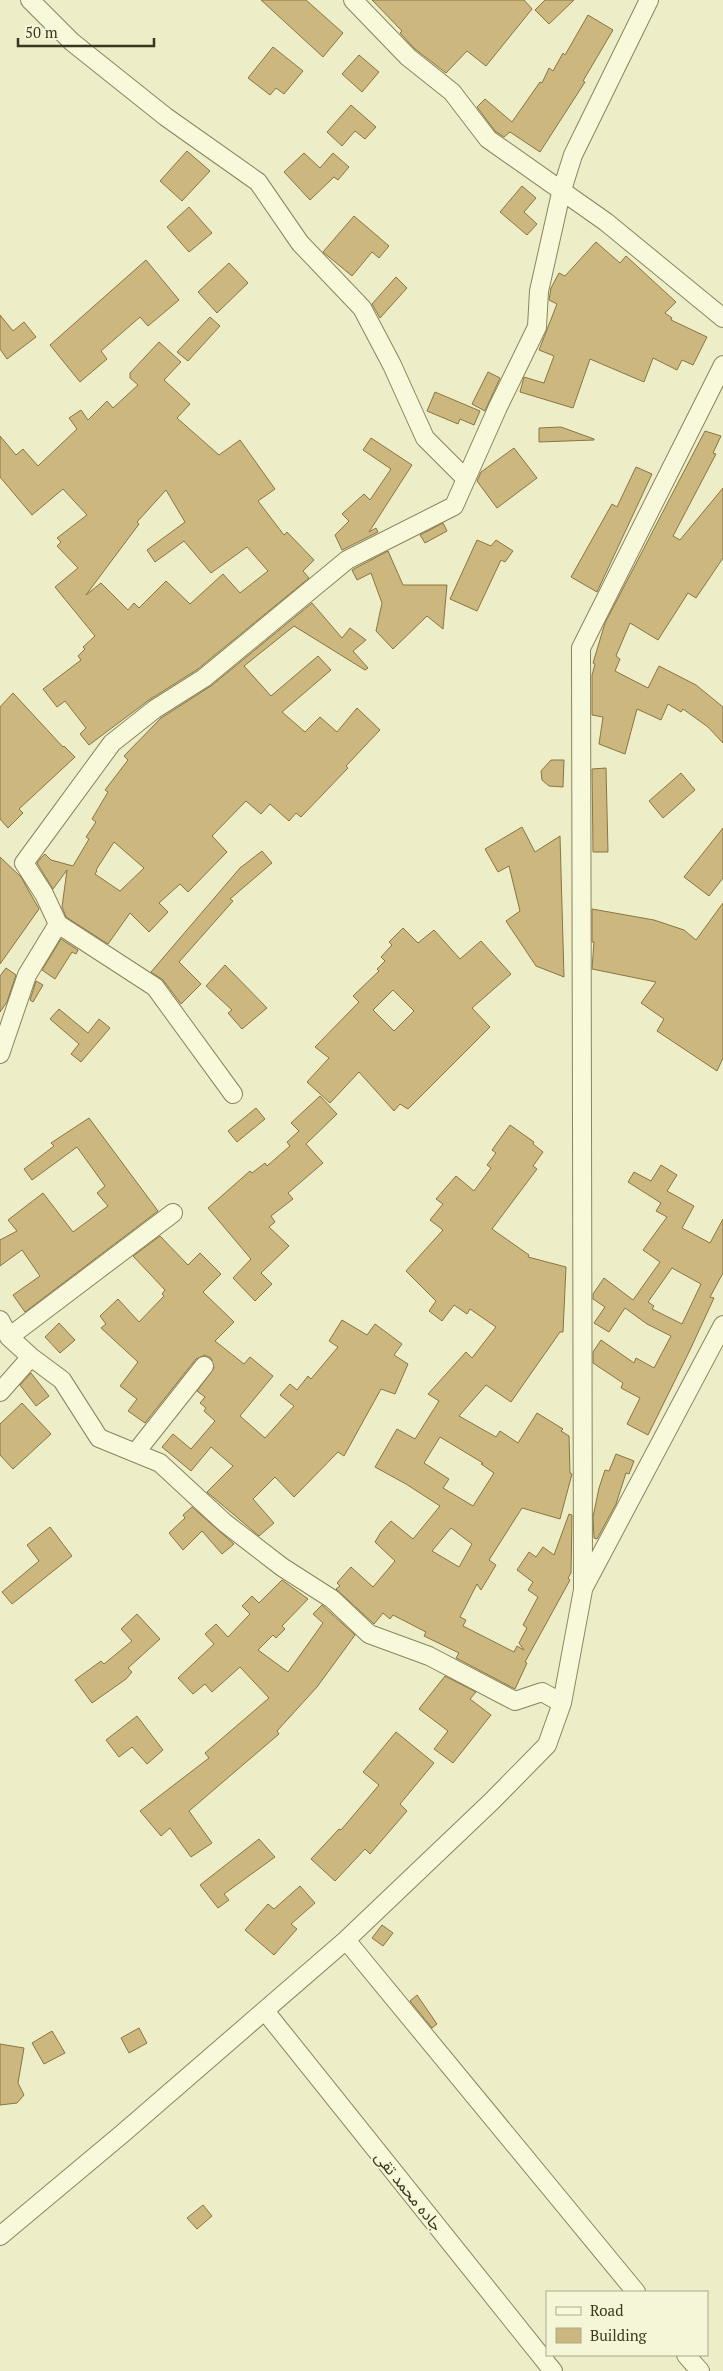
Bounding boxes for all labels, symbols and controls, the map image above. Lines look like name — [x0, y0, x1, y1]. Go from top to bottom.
scale bar — [18, 15, 154, 47]
text: 50 m — [25, 22, 58, 42]
street label: جاده محمد تقی — [370, 2146, 448, 2236]
legend — [546, 2291, 708, 2356]
text: Road — [590, 2300, 623, 2320]
text: Building — [590, 2325, 648, 2345]

